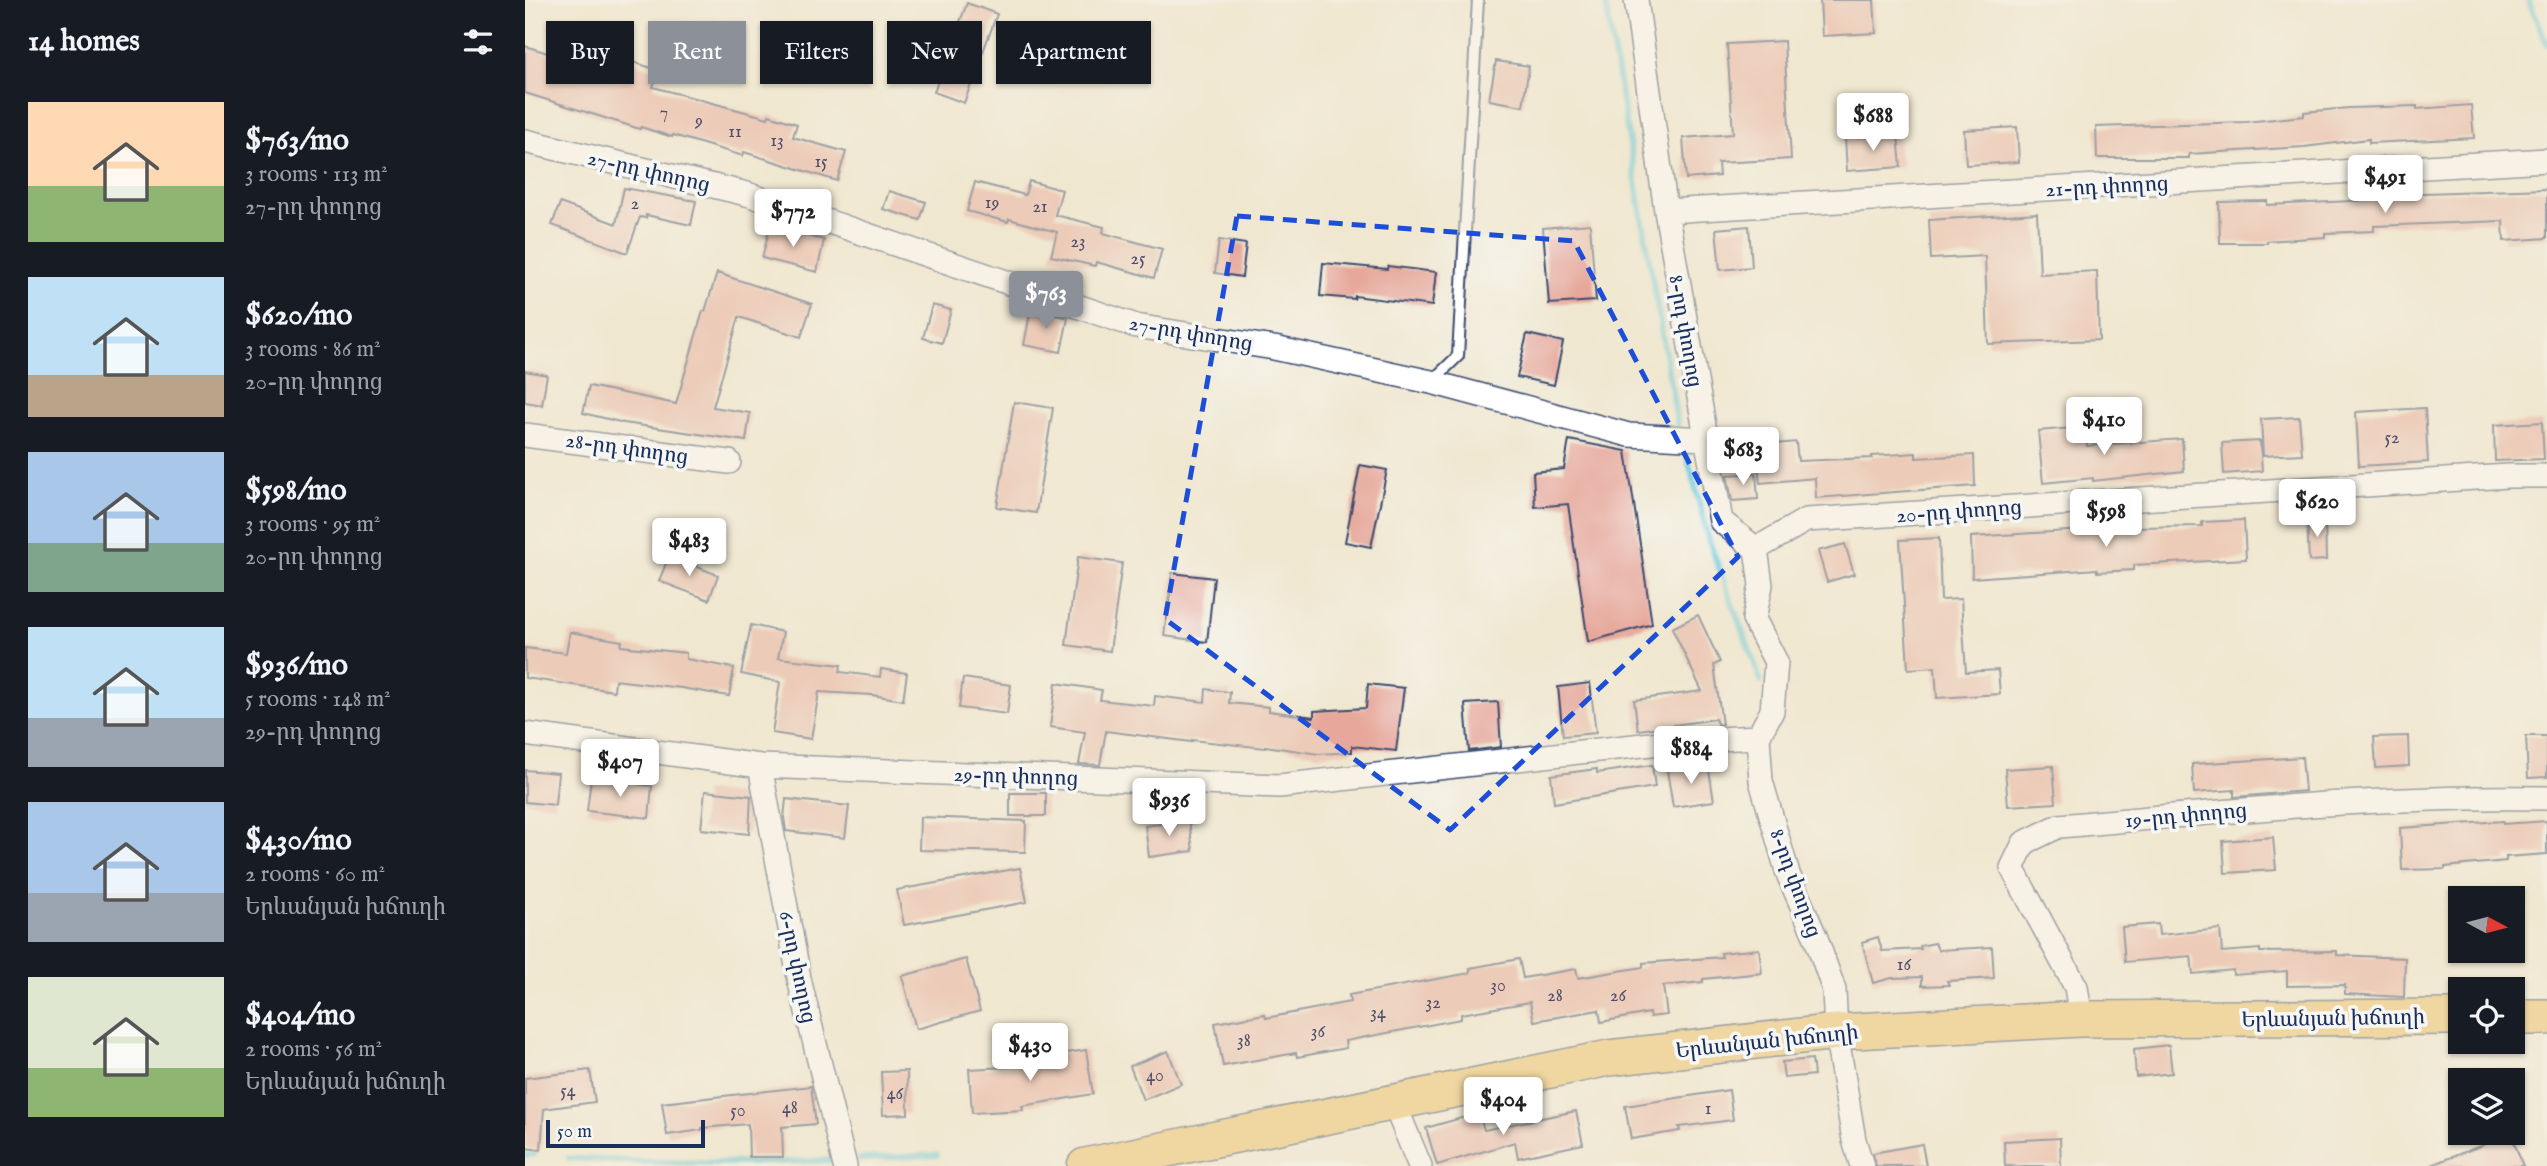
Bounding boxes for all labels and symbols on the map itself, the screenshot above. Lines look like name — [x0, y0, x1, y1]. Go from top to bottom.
pin: $688 — [1832, 94, 1914, 153]
house number: 7 — [660, 102, 668, 125]
house number: 9 — [694, 110, 703, 133]
house number: 11 — [728, 121, 742, 144]
house number: 13 — [770, 130, 784, 153]
street label: 27-րդ փողոց — [585, 145, 713, 200]
house number: 15 — [814, 151, 828, 174]
pin: $491 — [2344, 156, 2426, 215]
street label: 21-րդ փողոց — [2045, 171, 2169, 204]
pin: $772 — [752, 190, 834, 249]
house number: 19 — [985, 192, 999, 215]
house number: 2 — [631, 193, 639, 216]
house number: 21 — [1032, 196, 1048, 219]
house number: 23 — [1070, 231, 1086, 254]
house number: 25 — [1131, 248, 1146, 271]
pin: $763 — [1005, 272, 1087, 331]
street label: 8-րդ փողոց — [1661, 273, 1708, 390]
street label: 27-րդ փողոց — [1127, 310, 1255, 359]
pin: $410 — [2063, 398, 2145, 457]
house number: 52 — [2385, 427, 2399, 450]
street label: 28-րդ փողոց — [564, 428, 690, 471]
pin: $683 — [1702, 428, 1784, 487]
pin: $620 — [2276, 480, 2358, 539]
pin: $598 — [2065, 490, 2147, 549]
street label: 20-րդ փողոց — [1895, 495, 2023, 530]
pin: $483 — [648, 518, 730, 578]
pin: $884 — [1650, 726, 1732, 786]
pin: $407 — [579, 740, 661, 799]
street label: 29-րդ փողոց — [953, 762, 1079, 793]
pin: $936 — [1128, 778, 1210, 838]
street label: 19-րդ փողոց — [2124, 798, 2248, 835]
street label: 8-րդ փողոց — [1762, 825, 1827, 942]
north arrow — [2448, 886, 2525, 962]
street label: 6-րդ փողոց — [771, 909, 822, 1026]
house number: 16 — [1897, 954, 1912, 977]
house number: 30 — [1490, 975, 1506, 998]
house number: 28 — [1547, 985, 1563, 1008]
house number: 26 — [1610, 985, 1626, 1008]
house number: 32 — [1425, 992, 1441, 1015]
house number: 34 — [1370, 1002, 1386, 1025]
street label: Երևանյան խճուղի — [2241, 1004, 2425, 1035]
street label: Երևանյան խճուղի — [1675, 1019, 1860, 1066]
house number: 36 — [1311, 1021, 1326, 1044]
pin: $430 — [989, 1024, 1071, 1083]
house number: 38 — [1237, 1030, 1251, 1053]
house number: 40 — [1146, 1065, 1164, 1088]
pin: $404 — [1462, 1078, 1544, 1137]
house number: 54 — [560, 1080, 576, 1103]
house number: 46 — [887, 1083, 904, 1106]
house number: 48 — [782, 1097, 798, 1120]
house number: 1 — [1705, 1098, 1711, 1121]
house number: 50 — [730, 1100, 746, 1123]
scale bar — [546, 1117, 705, 1149]

